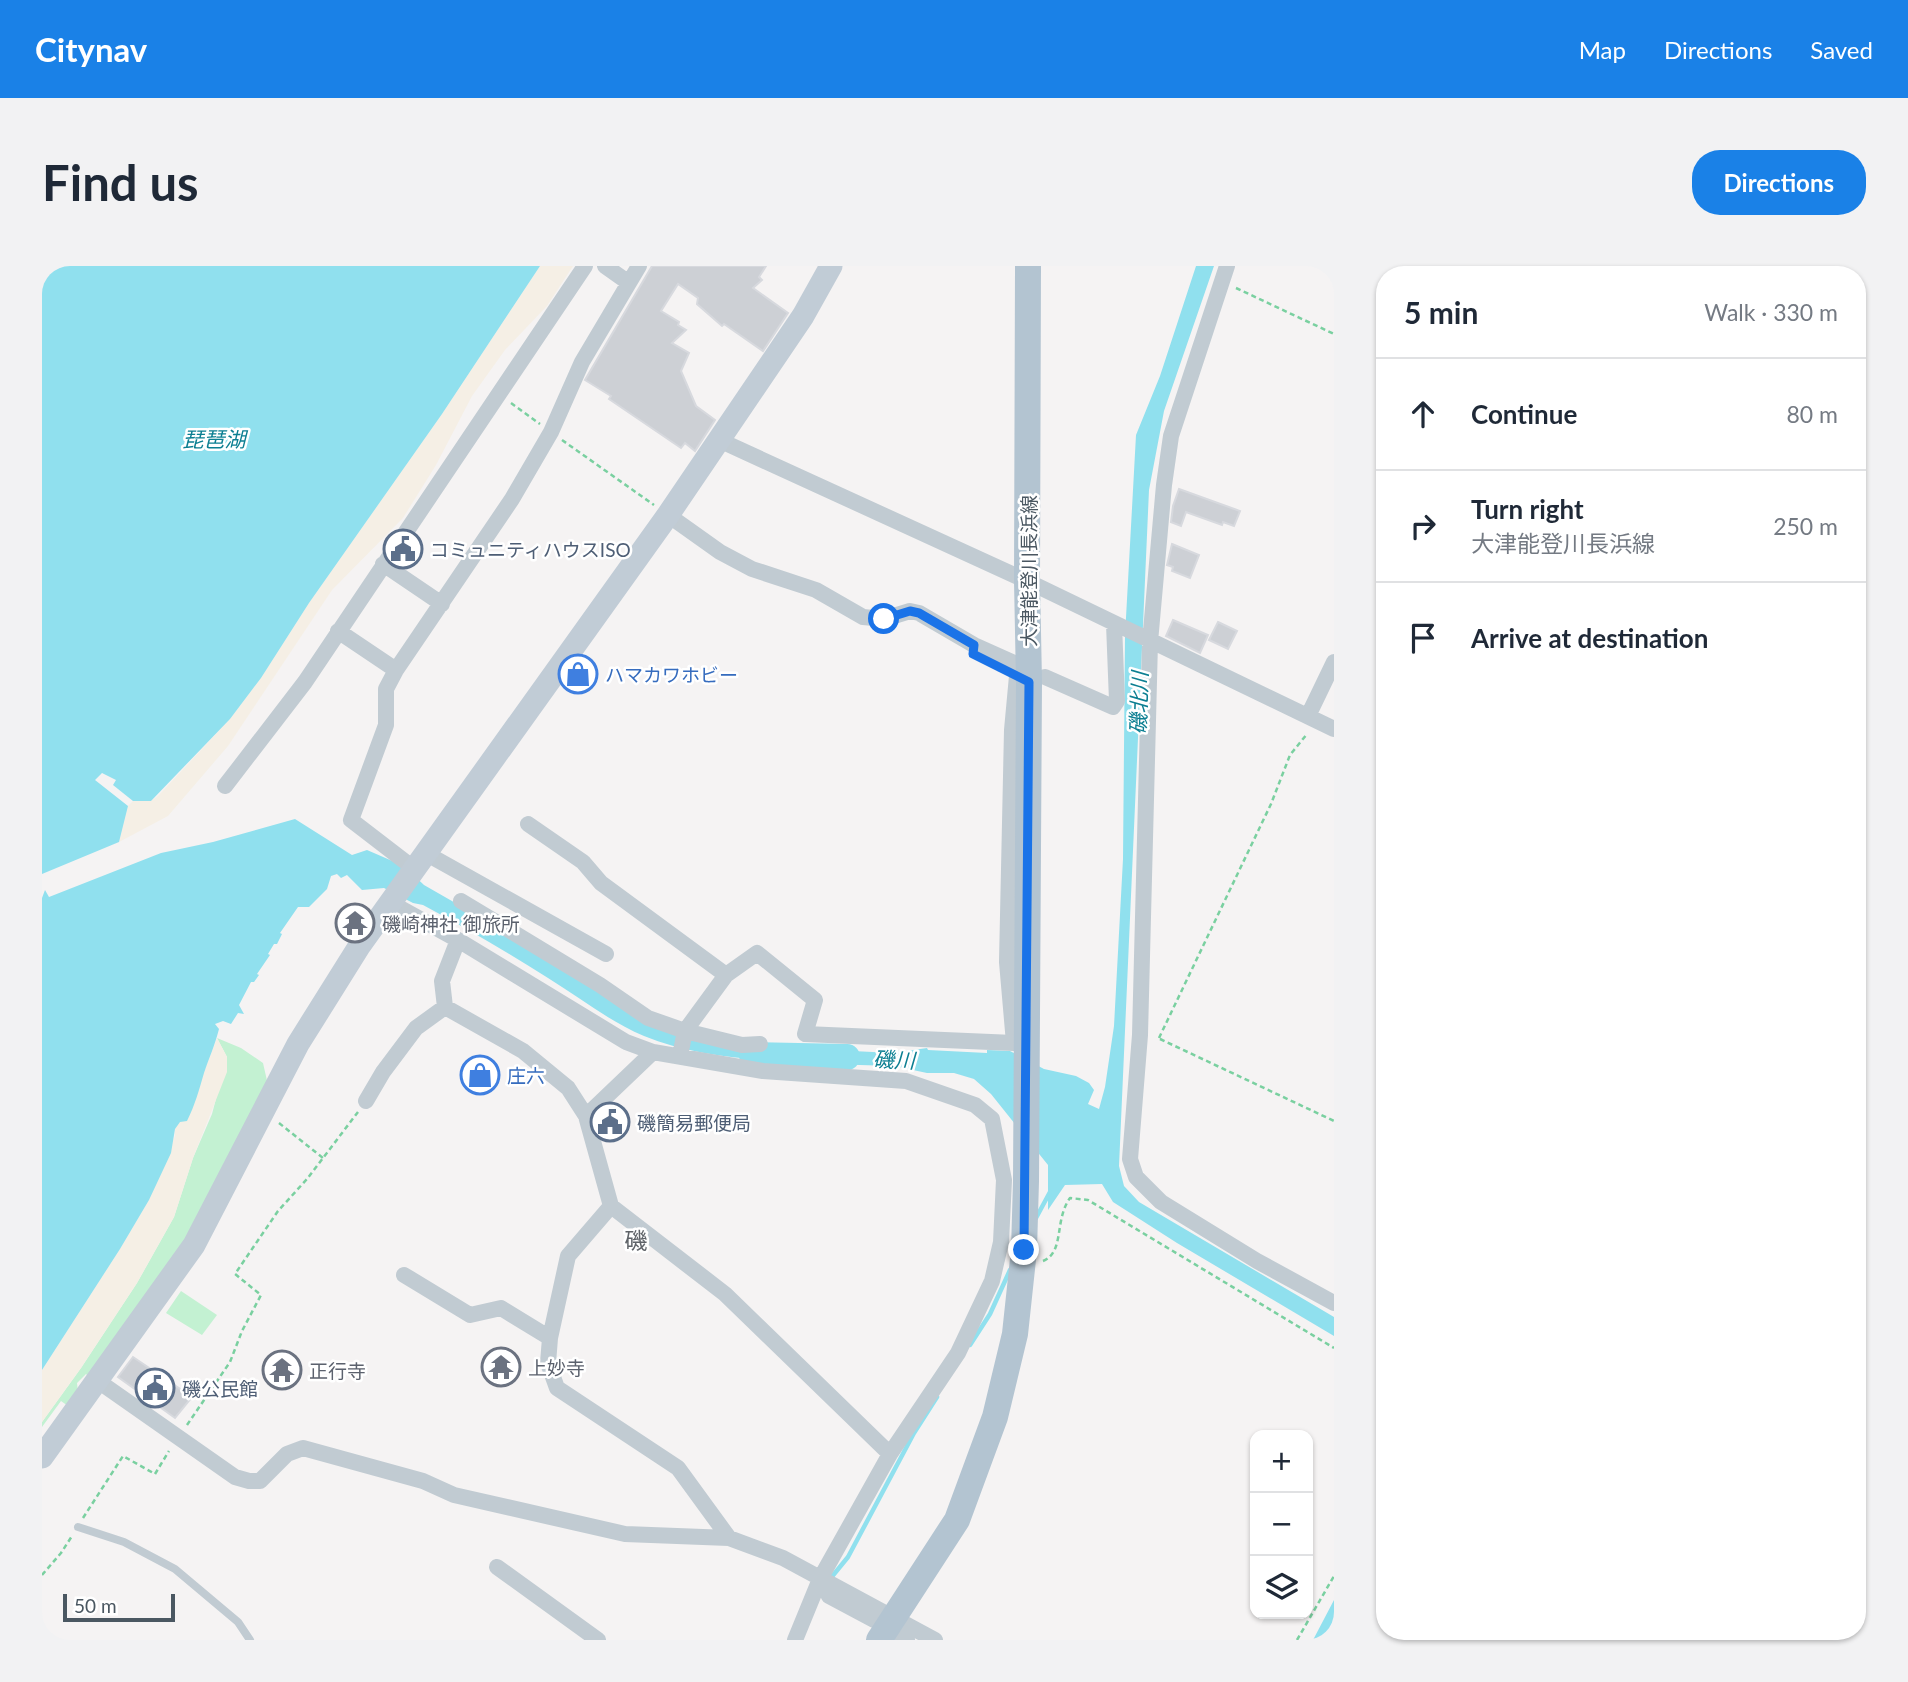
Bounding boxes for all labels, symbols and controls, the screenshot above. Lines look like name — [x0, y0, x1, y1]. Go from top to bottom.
text: Citynav — [35, 29, 147, 69]
text: Map — [1579, 35, 1626, 64]
text: Directions — [1664, 35, 1772, 64]
text: Saved — [1810, 35, 1873, 64]
button: Directions — [1692, 150, 1866, 215]
text: Find us — [42, 153, 199, 211]
text: 5 min — [1404, 294, 1478, 330]
text: Walk · 330 m — [1704, 298, 1838, 326]
icon: ahead — [1404, 395, 1442, 433]
text: Continue — [1471, 398, 1577, 430]
text: 80 m — [1787, 400, 1838, 428]
water label: 琵琶湖 — [183, 426, 248, 451]
text: Turn right — [1471, 493, 1584, 525]
street label: 大津能登川長浜線 — [1017, 495, 1040, 647]
icon: right — [1404, 507, 1442, 545]
text: 250 m — [1773, 512, 1838, 540]
public building icon: コミュニティハウスISO — [382, 528, 424, 570]
text: 大津能登川長浜線 — [1471, 529, 1655, 557]
place label: コミュニティハウスISO — [430, 538, 631, 561]
route start — [868, 603, 899, 634]
icon: arrive — [1404, 619, 1442, 657]
text: Arrive at destination — [1471, 622, 1708, 654]
shop icon: ハマカワホビー — [557, 653, 599, 695]
place label: ハマカワホビー — [605, 663, 738, 686]
water label: 磯北川 — [1124, 669, 1152, 735]
temple icon: 磯崎神社 御旅所 — [334, 902, 376, 944]
place label: 磯崎神社 御旅所 — [382, 912, 520, 935]
water label: 磯川 — [873, 1046, 917, 1072]
shop icon: 庄六 — [459, 1054, 501, 1096]
place label: 庄六 — [507, 1064, 545, 1087]
public building icon: 磯簡易郵便局 — [589, 1101, 631, 1143]
place label: 磯簡易郵便局 — [637, 1111, 751, 1134]
district label: 磯 — [625, 1226, 648, 1254]
route end — [1008, 1234, 1039, 1265]
temple icon: 上妙寺 — [480, 1346, 522, 1388]
temple icon: 正行寺 — [261, 1349, 303, 1391]
place label: 上妙寺 — [528, 1356, 585, 1379]
place label: 正行寺 — [309, 1359, 366, 1382]
public building icon: 磯公民館 — [134, 1367, 176, 1409]
place label: 磯公民館 — [182, 1377, 258, 1400]
map controls — [1250, 1430, 1313, 1619]
button: + — [1250, 1430, 1313, 1493]
button: − — [1250, 1493, 1313, 1556]
button: layers — [1250, 1556, 1313, 1619]
scale bar — [63, 1591, 175, 1623]
text: 50 m — [74, 1594, 117, 1617]

